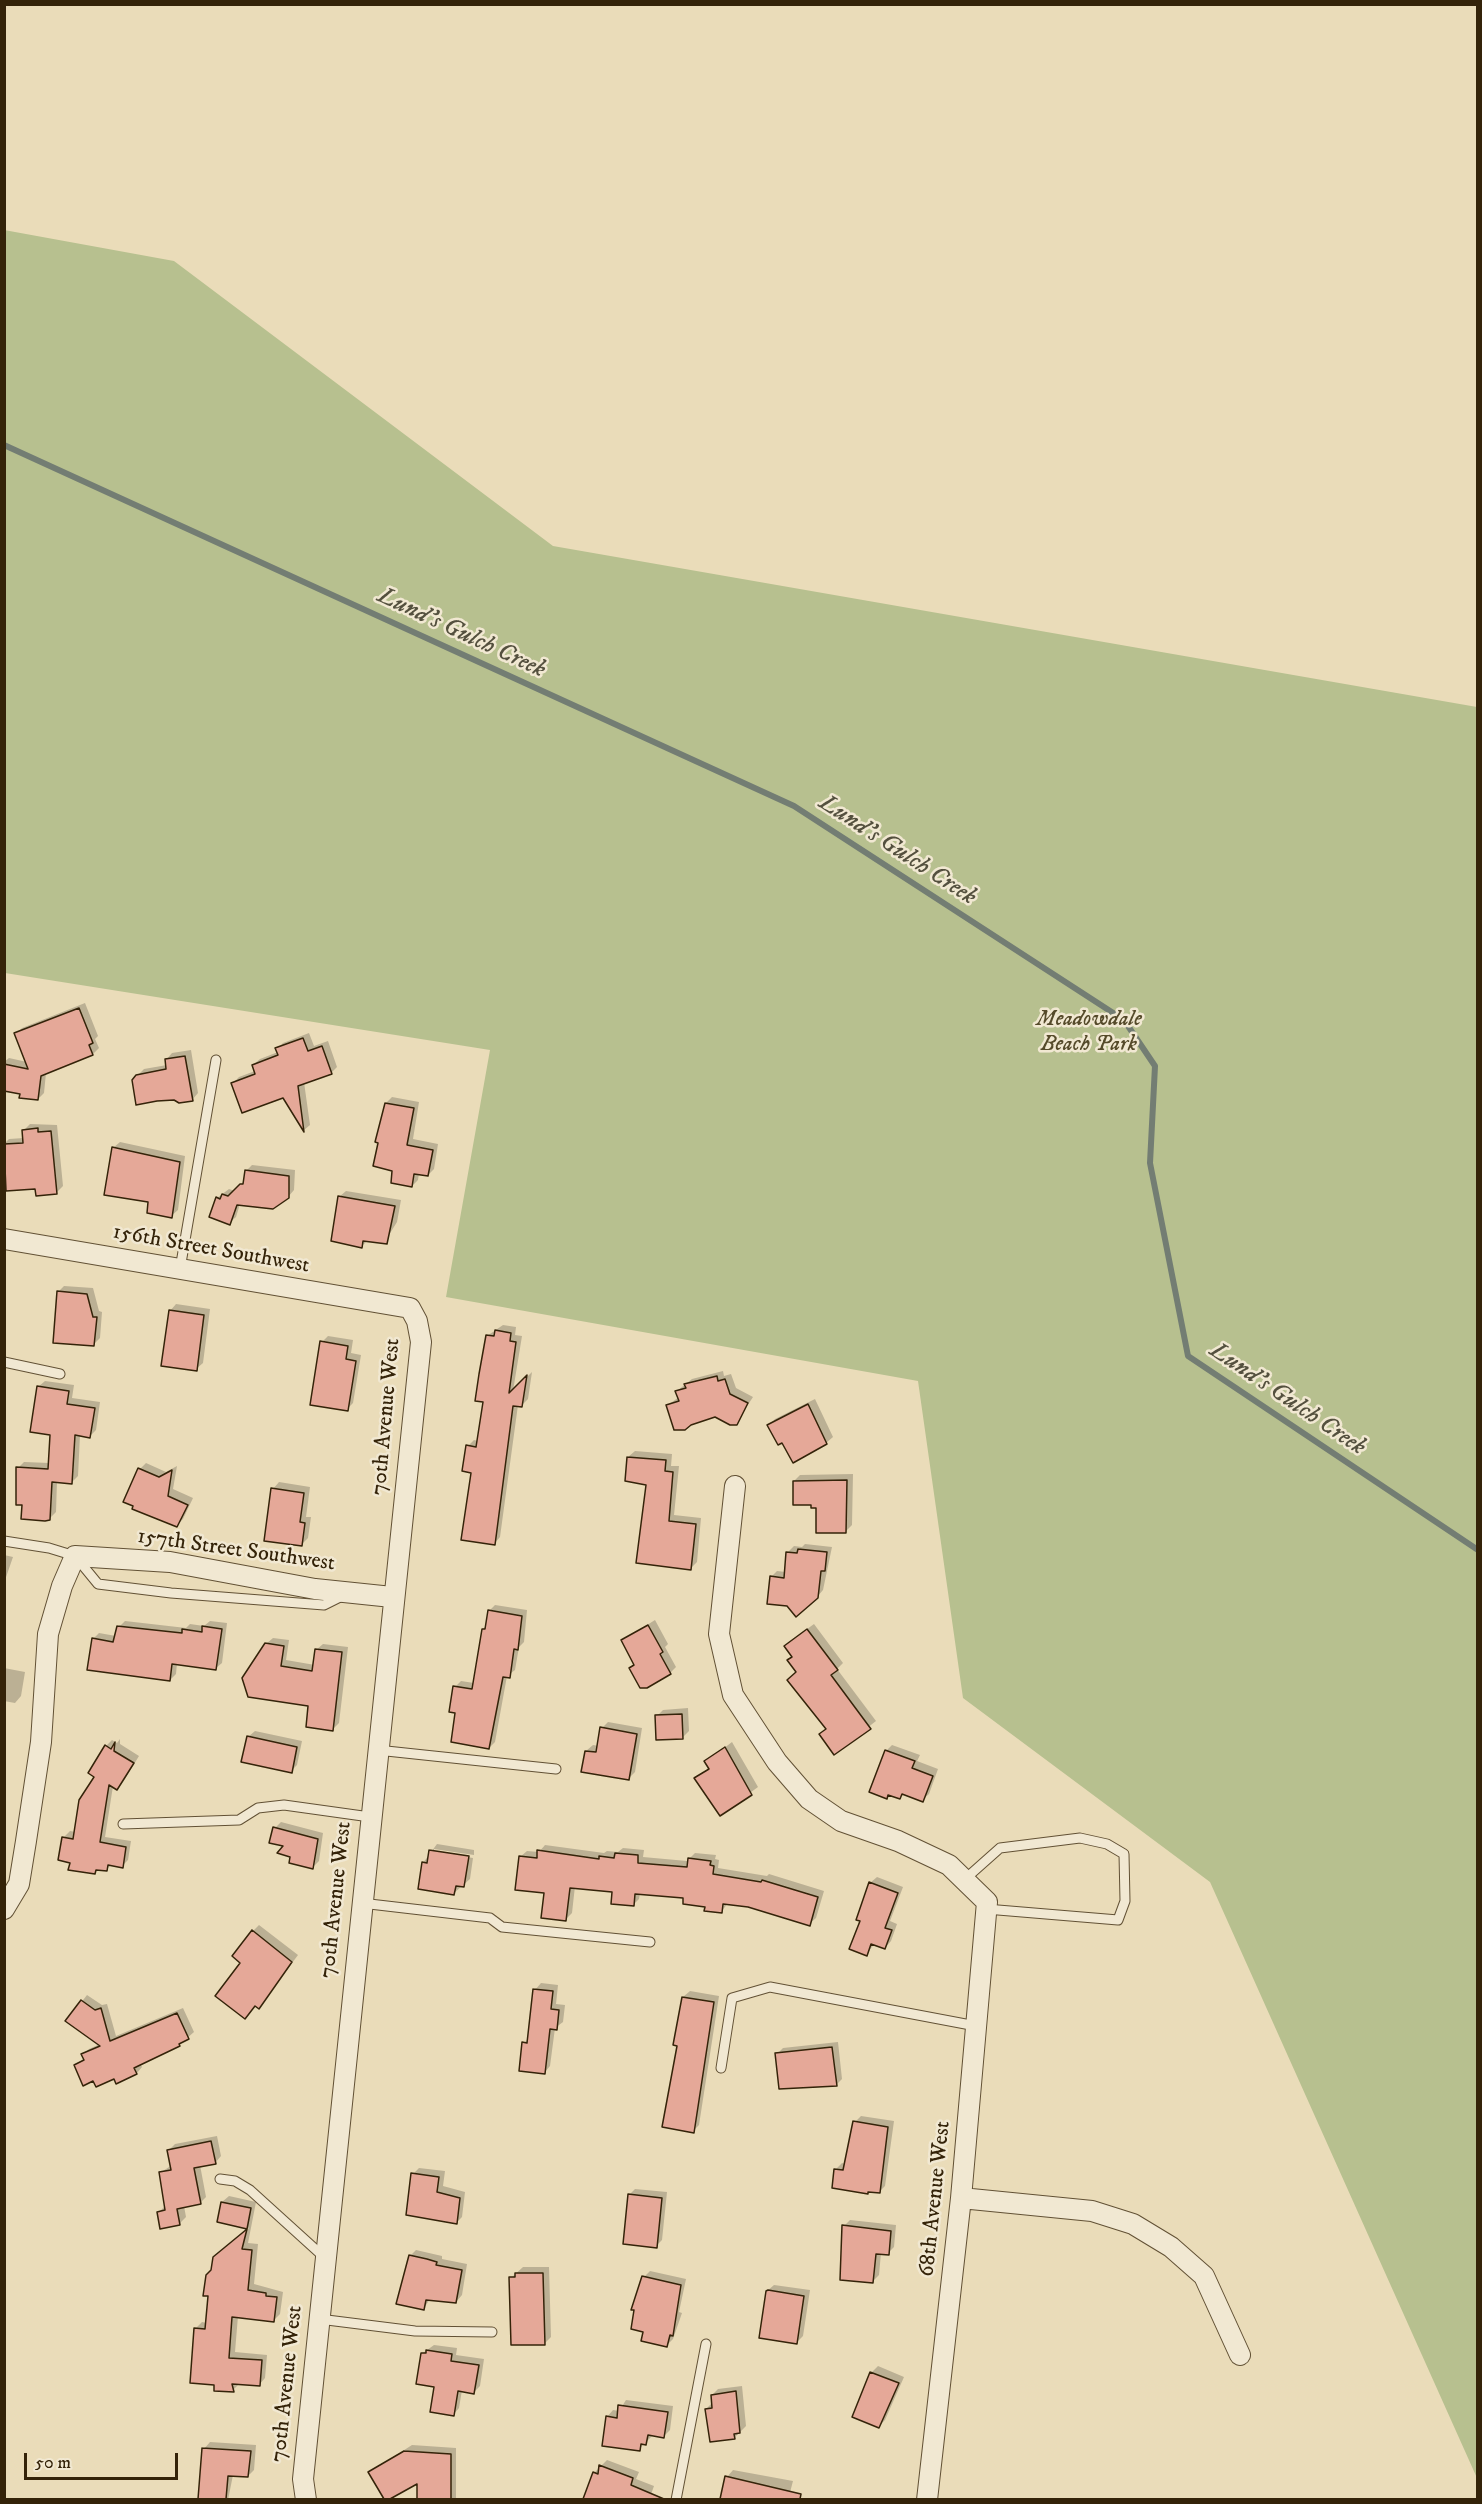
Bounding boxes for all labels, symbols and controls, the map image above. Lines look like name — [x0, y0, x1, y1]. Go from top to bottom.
water label: Lund's Gulch Creek — [373, 583, 549, 685]
water label: Lund's Gulch Creek — [813, 789, 981, 913]
park label: Meadowdale Beach Park — [1036, 1007, 1142, 1058]
street label: 156th Street Southwest — [111, 1220, 311, 1280]
street label: 70th Avenue West — [367, 1337, 407, 1497]
water label: Lund's Gulch Creek — [1204, 1337, 1370, 1463]
street label: 157th Street Southwest — [135, 1524, 337, 1578]
street label: 70th Avenue West — [316, 1820, 358, 1980]
street label: 68th Avenue West — [915, 2120, 957, 2278]
street label: 70th Avenue West — [267, 2304, 309, 2464]
scale bar — [27, 2441, 182, 2479]
text: 50 m — [35, 2452, 71, 2474]

